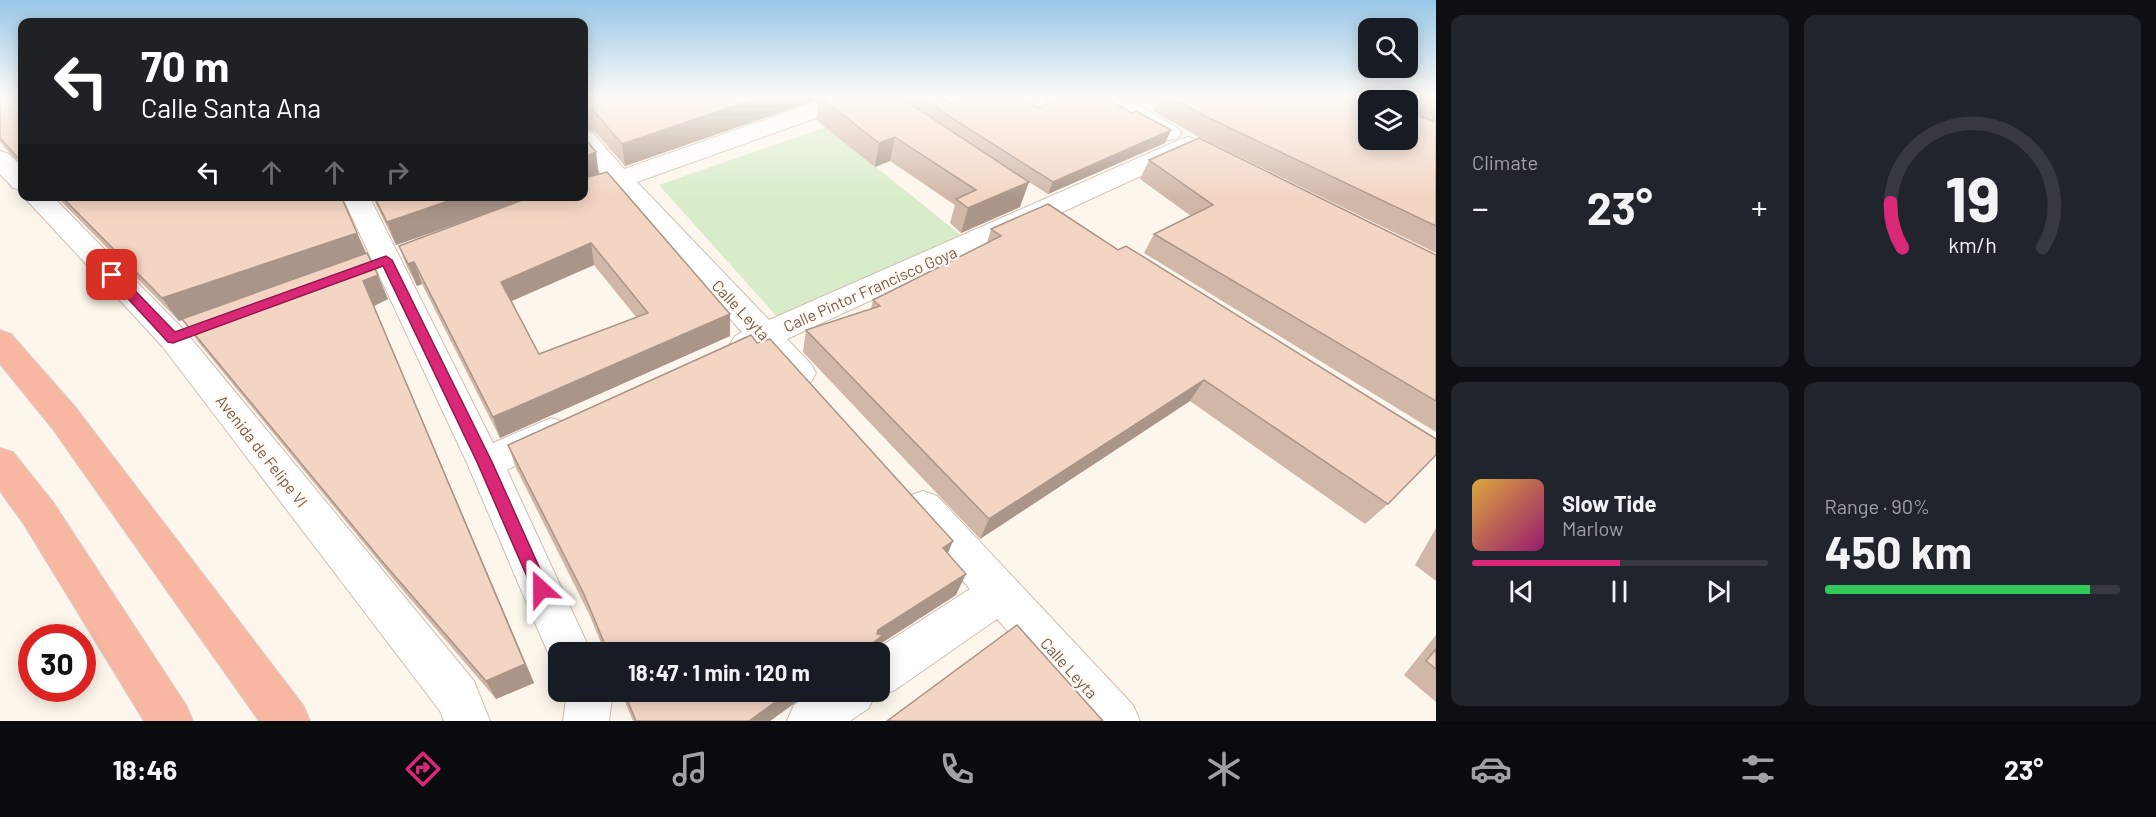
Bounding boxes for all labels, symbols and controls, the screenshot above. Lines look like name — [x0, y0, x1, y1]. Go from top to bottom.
map controls — [1358, 18, 1418, 150]
button: search — [1358, 18, 1418, 78]
text: 70 m — [141, 40, 229, 90]
icon: left — [42, 42, 120, 120]
button: layers — [1358, 90, 1418, 150]
text: Calle Santa Ana — [141, 91, 321, 123]
text: Climate — [1472, 150, 1538, 174]
icon: left — [192, 156, 225, 189]
icon: ahead — [255, 156, 288, 189]
icon: ahead — [318, 156, 351, 189]
icon: right — [381, 156, 414, 189]
text: 19 — [1945, 160, 2000, 234]
text: 23° — [1587, 180, 1653, 234]
text: − — [1472, 187, 1489, 227]
text: + — [1751, 187, 1767, 227]
text: km/h — [1948, 232, 1997, 257]
street label: Calle Pintor Francisco Goya — [780, 242, 959, 335]
pin — [86, 249, 137, 300]
icon: arrive — [95, 258, 128, 291]
street label: Calle Leyta — [709, 276, 774, 344]
street label: Avenida de Felipe VI — [213, 391, 312, 511]
text: Slow Tide — [1562, 490, 1657, 516]
text: Range · 90% — [1825, 494, 1930, 518]
text: Marlow — [1562, 516, 1623, 540]
text: 450 km — [1825, 524, 1972, 578]
position arrow — [509, 557, 573, 621]
icon: previous — [1505, 575, 1538, 608]
icon: pause — [1603, 575, 1636, 608]
icon: next — [1702, 575, 1735, 608]
speed limit sign: 30 — [18, 624, 96, 702]
street label: Calle Leyta — [1037, 633, 1102, 702]
text: 18:47 · 1 min · 120 m — [628, 659, 810, 685]
icon: directions — [402, 748, 444, 790]
icon: music — [669, 748, 711, 790]
icon: phone — [936, 748, 978, 790]
icon: climate — [1203, 748, 1245, 790]
icon: car — [1470, 748, 1512, 790]
icon: filters — [1737, 748, 1779, 790]
text: 18:46 — [112, 753, 177, 785]
text: 23° — [2004, 753, 2043, 785]

